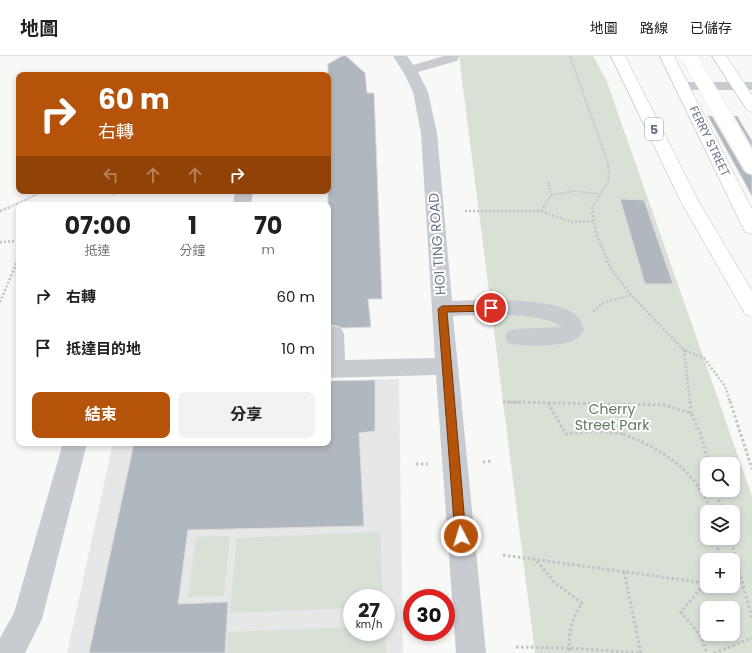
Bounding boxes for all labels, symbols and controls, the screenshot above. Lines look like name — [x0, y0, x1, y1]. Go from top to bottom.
text: 地圖 — [20, 15, 58, 42]
text: 地圖 — [590, 18, 618, 38]
text: 路線 — [640, 18, 668, 38]
text: 已儲存 — [690, 18, 732, 38]
text: 60 m — [98, 80, 170, 119]
icon: right — [32, 88, 84, 140]
street label: FERRY STREET — [686, 103, 735, 180]
road number: 5 — [645, 118, 663, 140]
text: 右轉 — [98, 119, 134, 144]
icon: left — [100, 164, 122, 186]
icon: ahead — [142, 164, 164, 186]
icon: ahead — [184, 164, 206, 186]
icon: right — [226, 164, 248, 186]
street label: HOI TING ROAD — [423, 192, 451, 296]
text: 07:00 — [64, 209, 131, 242]
text: 1 — [188, 209, 197, 242]
text: 70 — [254, 209, 283, 242]
text: m — [262, 240, 275, 259]
text: 抵達 — [85, 241, 111, 260]
text: 分鐘 — [180, 241, 206, 260]
icon: right — [32, 285, 54, 307]
text: 右轉 — [66, 286, 96, 307]
text: 60 m — [277, 286, 315, 307]
pin — [474, 291, 508, 325]
icon: arrive — [480, 297, 502, 319]
icon: arrive — [32, 337, 54, 359]
text: 抵達目的地 — [66, 338, 141, 359]
text: 10 m — [281, 338, 315, 359]
button: 結束 — [32, 392, 170, 438]
button: 分享 — [178, 392, 315, 438]
park label: Cherry Street Park — [575, 399, 650, 435]
map controls — [700, 457, 740, 641]
button: search — [700, 457, 740, 497]
button: layers — [700, 505, 740, 545]
position arrow — [440, 515, 482, 557]
button: + — [700, 553, 740, 593]
speed limit sign: 30 — [403, 589, 455, 641]
text: 27 — [358, 596, 380, 624]
button: − — [700, 601, 740, 641]
text: km/h — [356, 617, 382, 632]

